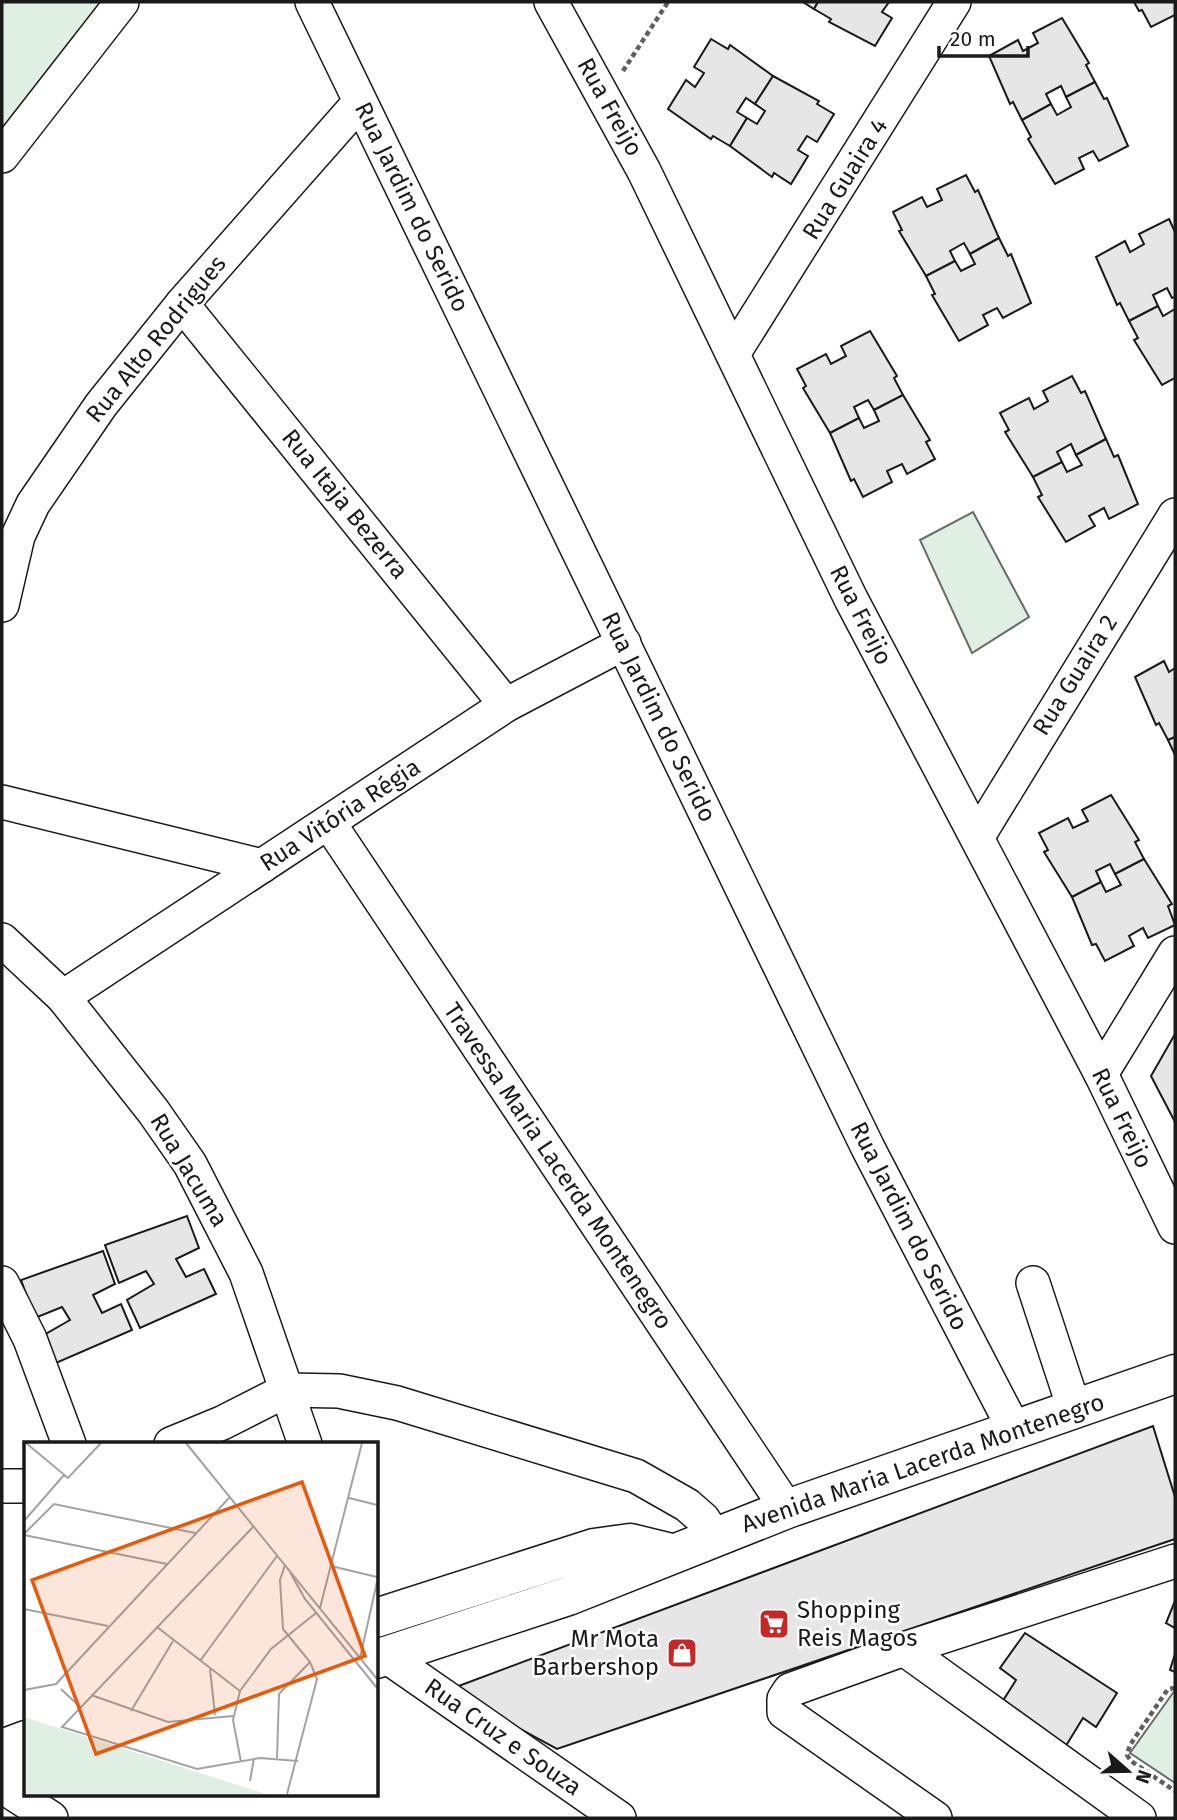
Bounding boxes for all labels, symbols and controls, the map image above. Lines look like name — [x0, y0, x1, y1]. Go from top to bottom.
scale bar — [939, 14, 1028, 58]
text: 20 m — [950, 26, 996, 52]
street label: Rua Freijo — [572, 53, 648, 161]
street label: Rua Jardim do Serido — [349, 97, 475, 317]
street label: Rua Guaira 4 — [797, 113, 893, 245]
street label: Rua Alto Rodrigues — [80, 250, 232, 428]
street label: Rua Itaja Bezerra — [276, 424, 414, 584]
street label: Rua Freijo — [824, 561, 898, 669]
street label: Rua Jardim do Serido — [596, 607, 722, 827]
street label: Rua Guaira 2 — [1027, 610, 1123, 740]
street label: Rua Vitória Régia — [255, 753, 425, 877]
street label: Travessa Maria Lacerda Montenegro — [438, 997, 678, 1335]
street label: Rua Freijo — [1086, 1063, 1158, 1173]
street label: Rua Jacuma — [144, 1108, 234, 1232]
street label: Rua Jardim do Serido — [844, 1117, 974, 1335]
street label: Avenida Maria Lacerda Montenegro — [738, 1388, 1108, 1538]
inset map — [24, 1442, 378, 1796]
place label: Shopping Reis Magos — [797, 1596, 917, 1652]
supermarket icon: Shopping Reis Magos — [757, 1607, 791, 1641]
place label: Mr Mota Barbershop — [532, 1625, 659, 1681]
shop icon: Mr Mota Barbershop — [665, 1636, 699, 1670]
street label: Rua Cruz e Souza — [419, 1673, 587, 1801]
north arrow — [1093, 1736, 1163, 1806]
text: N — [1131, 1767, 1156, 1787]

